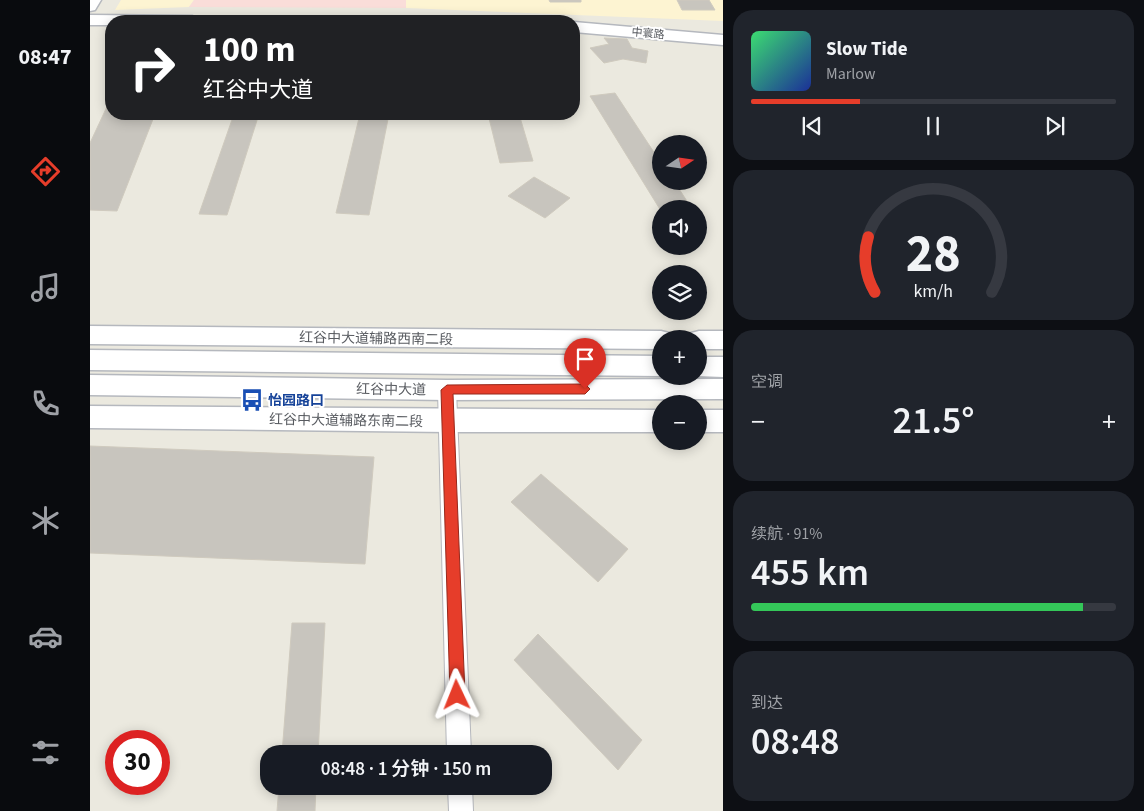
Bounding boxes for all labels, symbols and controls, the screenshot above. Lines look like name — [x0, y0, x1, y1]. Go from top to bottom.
text: 100 m — [203, 25, 295, 75]
street label: 中寰路 — [631, 25, 665, 42]
icon: right — [120, 35, 185, 100]
text: Slow Tide — [826, 36, 907, 63]
text: 08:47 — [18, 41, 72, 73]
text: Marlow — [826, 63, 875, 85]
text: 红谷中大道 — [203, 74, 313, 106]
icon: previous — [798, 112, 826, 140]
icon: pause — [919, 112, 947, 140]
icon: next — [1041, 112, 1069, 140]
north arrow — [652, 135, 708, 190]
map controls — [652, 135, 707, 450]
icon: directions — [28, 154, 63, 189]
button: sound — [652, 200, 707, 255]
text: 28 — [906, 218, 961, 292]
button: layers — [652, 265, 707, 320]
icon: music — [28, 270, 63, 305]
text: km/h — [914, 279, 953, 304]
street label: 红谷中大道辅路西南二段 — [299, 328, 453, 350]
button: + — [652, 330, 707, 385]
pin — [564, 338, 606, 389]
icon: arrive — [571, 345, 599, 373]
text: 空调 — [751, 371, 783, 393]
street label: 红谷中大道 — [356, 379, 426, 401]
icon: phone — [28, 386, 63, 421]
bus stop icon: 怡园路口 — [239, 387, 265, 413]
place label: 怡园路口 — [268, 391, 324, 411]
text: 21.5° — [892, 394, 975, 448]
button: − — [652, 395, 707, 450]
text: − — [751, 402, 765, 442]
text: + — [1102, 402, 1116, 442]
street label: 红谷中大道辅路东南二段 — [269, 410, 423, 432]
icon: climate — [28, 503, 63, 538]
text: 续航 · 91% — [751, 523, 822, 545]
text: 455 km — [751, 546, 869, 600]
icon: car — [28, 619, 63, 654]
position arrow — [430, 668, 482, 720]
text: 到达 — [751, 692, 783, 714]
text: 08:48 — [751, 715, 839, 769]
speed limit sign: 30 — [105, 730, 170, 795]
icon: filters — [28, 735, 63, 770]
text: 08:48 · 1 分钟 · 150 m — [321, 756, 491, 783]

